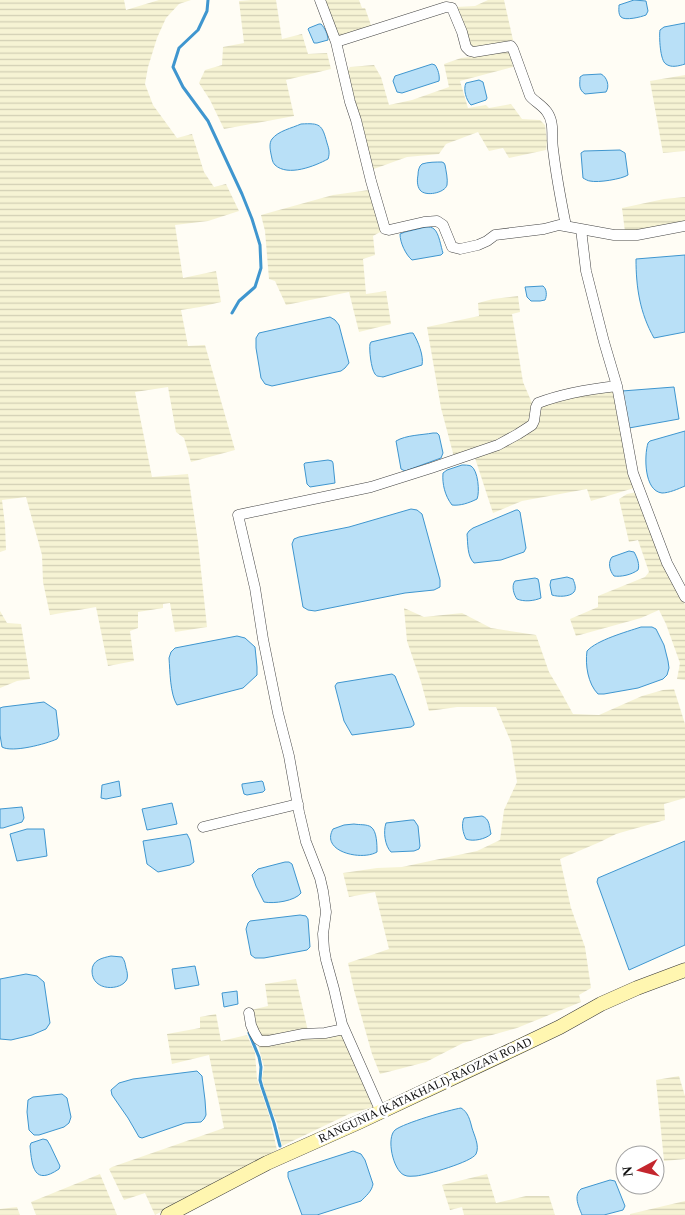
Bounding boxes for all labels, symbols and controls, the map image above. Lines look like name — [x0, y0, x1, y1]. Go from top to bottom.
street label: RANGUNIA (KATAKHALI)-RAOZAN ROAD — [316, 1034, 534, 1146]
north arrow — [615, 1145, 665, 1195]
text: N — [620, 1166, 636, 1177]

